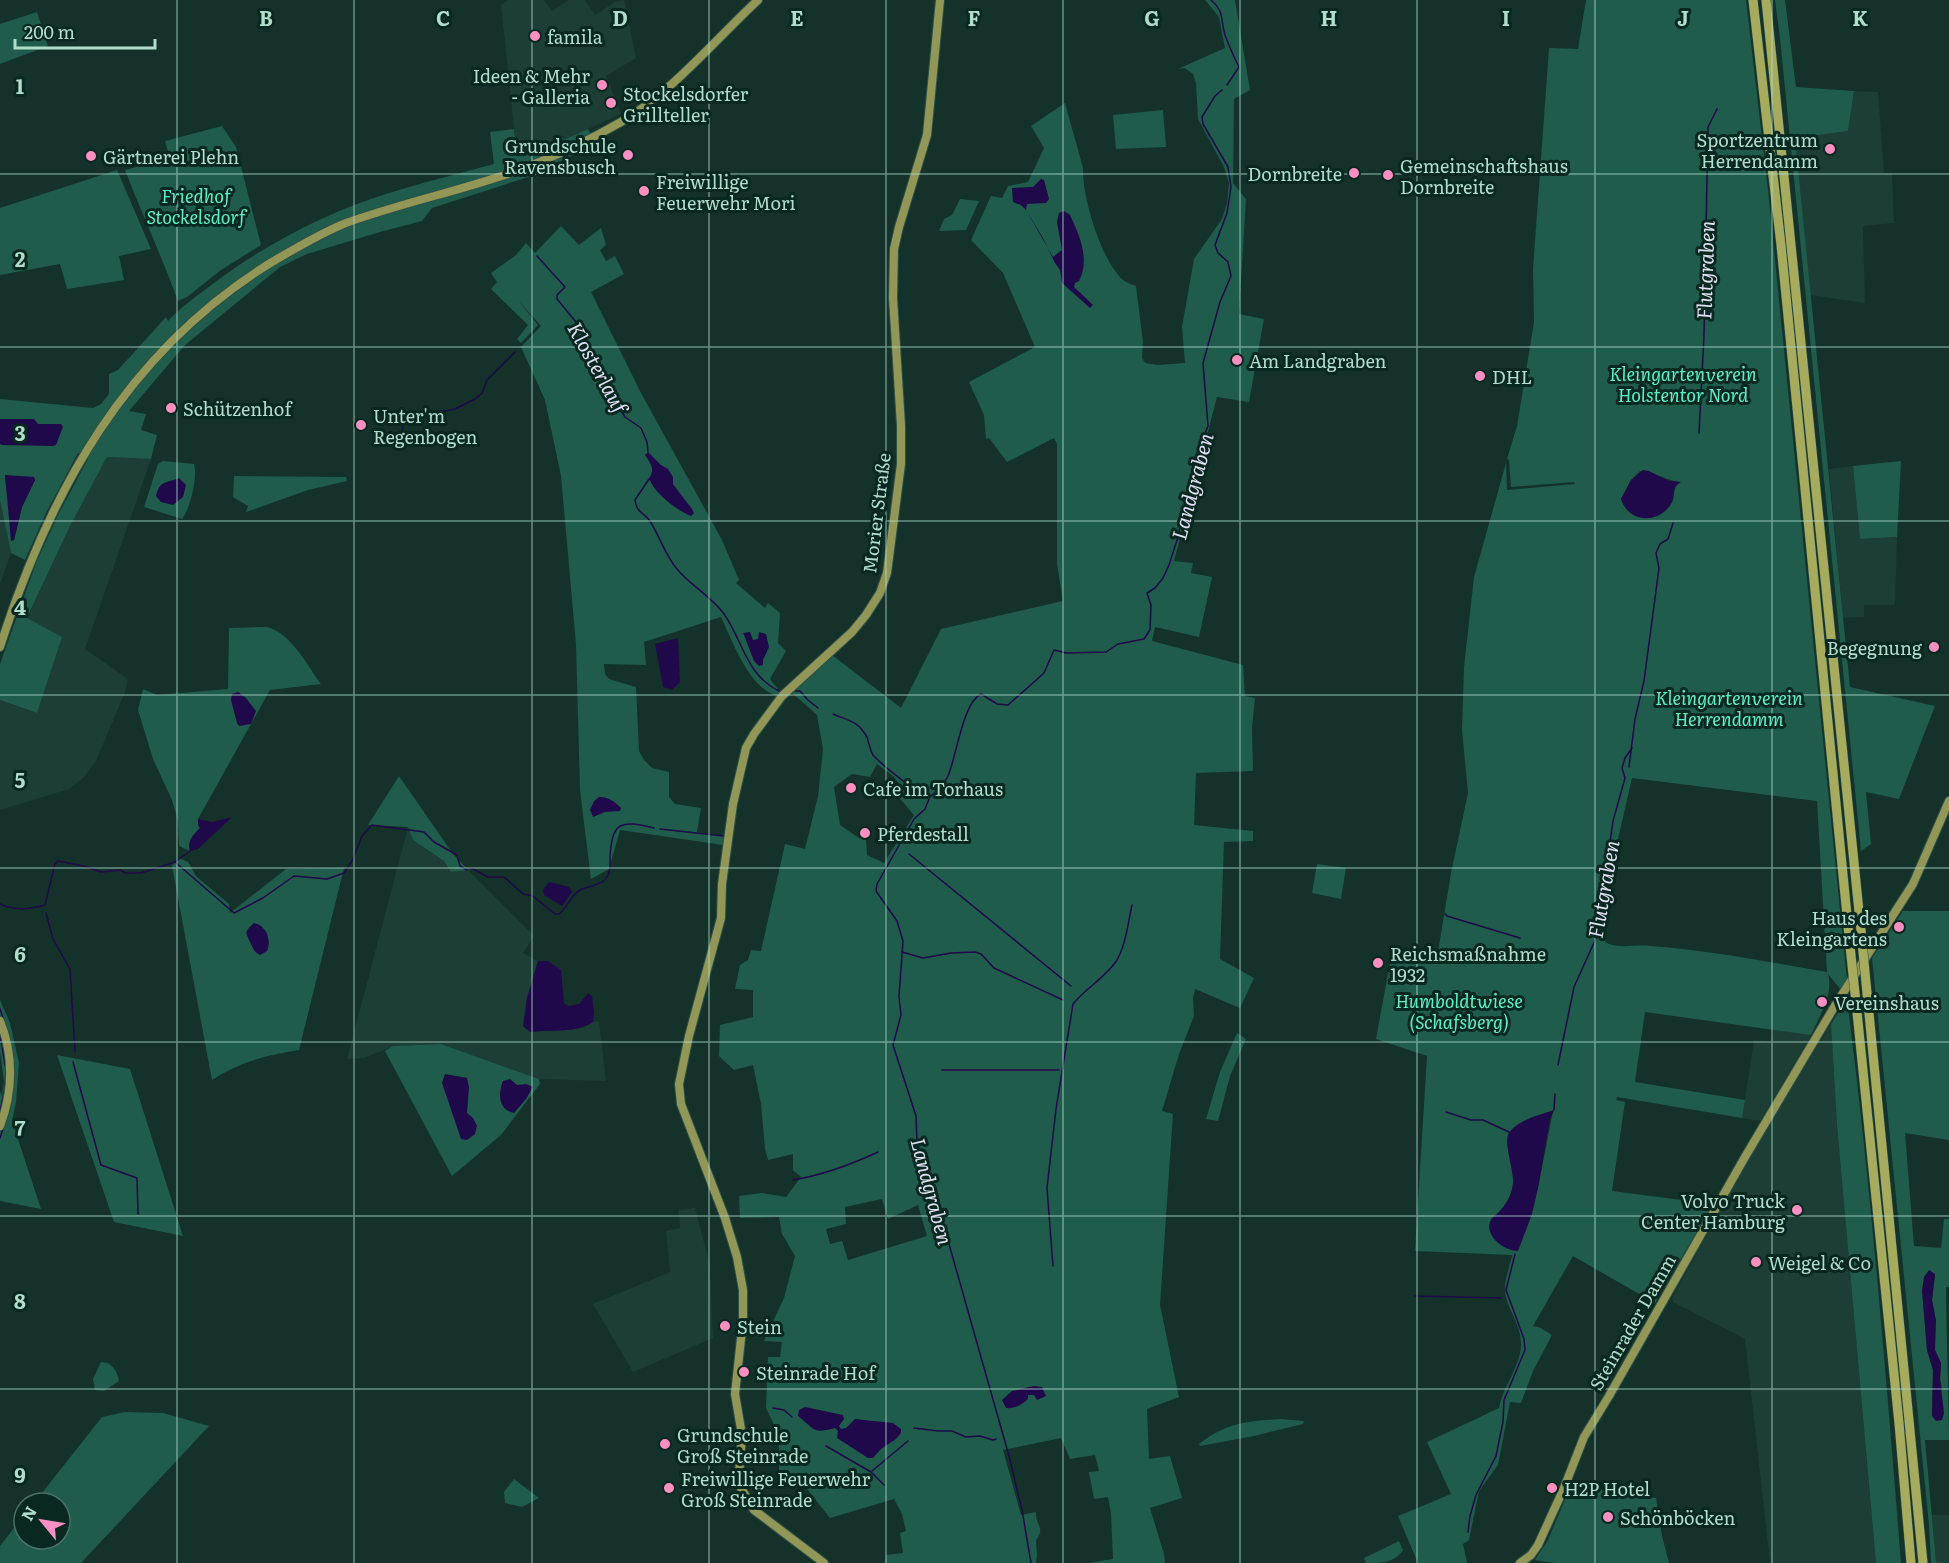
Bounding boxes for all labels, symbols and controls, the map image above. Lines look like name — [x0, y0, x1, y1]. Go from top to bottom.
text: B — [259, 2, 273, 32]
text: C — [436, 2, 450, 32]
text: D — [612, 2, 628, 32]
text: E — [790, 2, 804, 32]
text: F — [968, 2, 981, 32]
text: G — [1144, 2, 1160, 32]
text: H — [1321, 2, 1337, 32]
text: I — [1502, 2, 1510, 32]
text: J — [1677, 2, 1689, 32]
text: K — [1852, 2, 1868, 32]
scale bar — [15, 12, 154, 50]
text: 200 m — [24, 18, 75, 45]
place label: famila — [547, 23, 603, 50]
marker: famila — [528, 29, 542, 43]
place label: Ideen & Mehr - Galleria — [473, 62, 590, 110]
text: 1 — [16, 70, 24, 100]
marker: Ideen & Mehr - Galleria — [595, 78, 609, 92]
place label: Stockelsdorfer Grillteller — [623, 80, 749, 128]
marker: Stockelsdorfer Grillteller — [604, 96, 618, 110]
place label: Sportzentrum Herrendamm — [1696, 126, 1818, 174]
place label: Grundschule Ravensbusch — [504, 132, 616, 180]
marker: Sportzentrum Herrendamm — [1823, 142, 1837, 156]
place label: Gärtnerei Plehn — [103, 143, 239, 170]
marker: Grundschule Ravensbusch — [621, 148, 635, 162]
marker: Gärtnerei Plehn — [84, 149, 98, 163]
place label: Gemeinschaftshaus Dornbreite — [1400, 152, 1568, 200]
place label: Dornbreite — [1248, 160, 1342, 187]
marker: Dornbreite — [1347, 166, 1361, 180]
place label: Freiwillige Feuerwehr Mori — [656, 168, 795, 216]
marker: Gemeinschaftshaus Dornbreite — [1381, 168, 1395, 182]
park label: Friedhof Stockelsdorf — [146, 182, 248, 230]
marker: Freiwillige Feuerwehr Mori — [637, 184, 651, 198]
water label: Flutgraben — [1687, 220, 1721, 320]
text: 2 — [15, 243, 26, 273]
water label: Klosterlauf — [562, 316, 638, 420]
place label: Am Landgraben — [1249, 347, 1387, 374]
marker: Am Landgraben — [1230, 353, 1244, 367]
park label: Kleingartenverein Holstentor Nord — [1609, 360, 1757, 408]
place label: DHL — [1492, 363, 1532, 390]
marker: DHL — [1473, 369, 1487, 383]
place label: Schützenhof — [183, 395, 293, 422]
marker: Schützenhof — [164, 401, 178, 415]
place label: Unter'm Regenbogen — [373, 402, 477, 450]
text: 3 — [14, 417, 26, 447]
marker: Unter'm Regenbogen — [354, 418, 368, 432]
water label: Landgraben — [1162, 429, 1220, 543]
street label: Morier Straße — [855, 451, 897, 575]
text: 4 — [14, 591, 26, 621]
place label: Begegnung — [1827, 634, 1923, 661]
marker: Begegnung — [1927, 640, 1941, 654]
park label: Kleingartenverein Herrendamm — [1655, 684, 1803, 732]
text: 5 — [15, 764, 26, 794]
place label: Cafe im Torhaus — [863, 775, 1003, 802]
marker: Cafe im Torhaus — [844, 781, 858, 795]
place label: Pferdestall — [877, 820, 969, 847]
marker: Pferdestall — [858, 826, 872, 840]
water label: Flutgraben — [1579, 837, 1625, 940]
place label: Haus des Kleingartens — [1776, 904, 1887, 952]
marker: Haus des Kleingartens — [1892, 920, 1906, 934]
text: 6 — [14, 938, 26, 968]
place label: Reichsmaßnahme 1932 — [1390, 940, 1546, 988]
marker: Reichsmaßnahme 1932 — [1371, 956, 1385, 970]
park label: Humboldtwiese (Schafsberg) — [1395, 987, 1523, 1035]
place label: Vereinshaus — [1834, 989, 1939, 1016]
marker: Vereinshaus — [1815, 995, 1829, 1009]
text: 7 — [15, 1112, 26, 1142]
water label: Landgraben — [904, 1134, 962, 1248]
place label: Volvo Truck Center Hamburg — [1641, 1187, 1786, 1235]
marker: Volvo Truck Center Hamburg — [1790, 1203, 1804, 1217]
street label: Steinrader Damm — [1582, 1249, 1682, 1395]
place label: Weigel & Co — [1768, 1249, 1871, 1276]
marker: Weigel & Co — [1749, 1255, 1763, 1269]
text: 8 — [14, 1285, 26, 1315]
place label: Stein — [737, 1313, 782, 1340]
marker: Stein — [718, 1319, 732, 1333]
place label: Steinrade Hof — [756, 1359, 877, 1386]
marker: Steinrade Hof — [737, 1365, 751, 1379]
place label: Grundschule Groß Steinrade — [677, 1421, 808, 1469]
marker: Grundschule Groß Steinrade — [658, 1437, 672, 1451]
text: 9 — [14, 1459, 26, 1489]
place label: Freiwillige Feuerwehr Groß Steinrade — [681, 1465, 871, 1513]
place label: H2P Hotel — [1564, 1475, 1650, 1502]
marker: Freiwillige Feuerwehr Groß Steinrade — [662, 1481, 676, 1495]
marker: H2P Hotel — [1545, 1481, 1559, 1495]
north arrow — [12, 1491, 72, 1551]
text: N — [14, 1501, 42, 1525]
place label: Schönböcken — [1620, 1504, 1735, 1531]
marker: Schönböcken — [1601, 1510, 1615, 1524]

